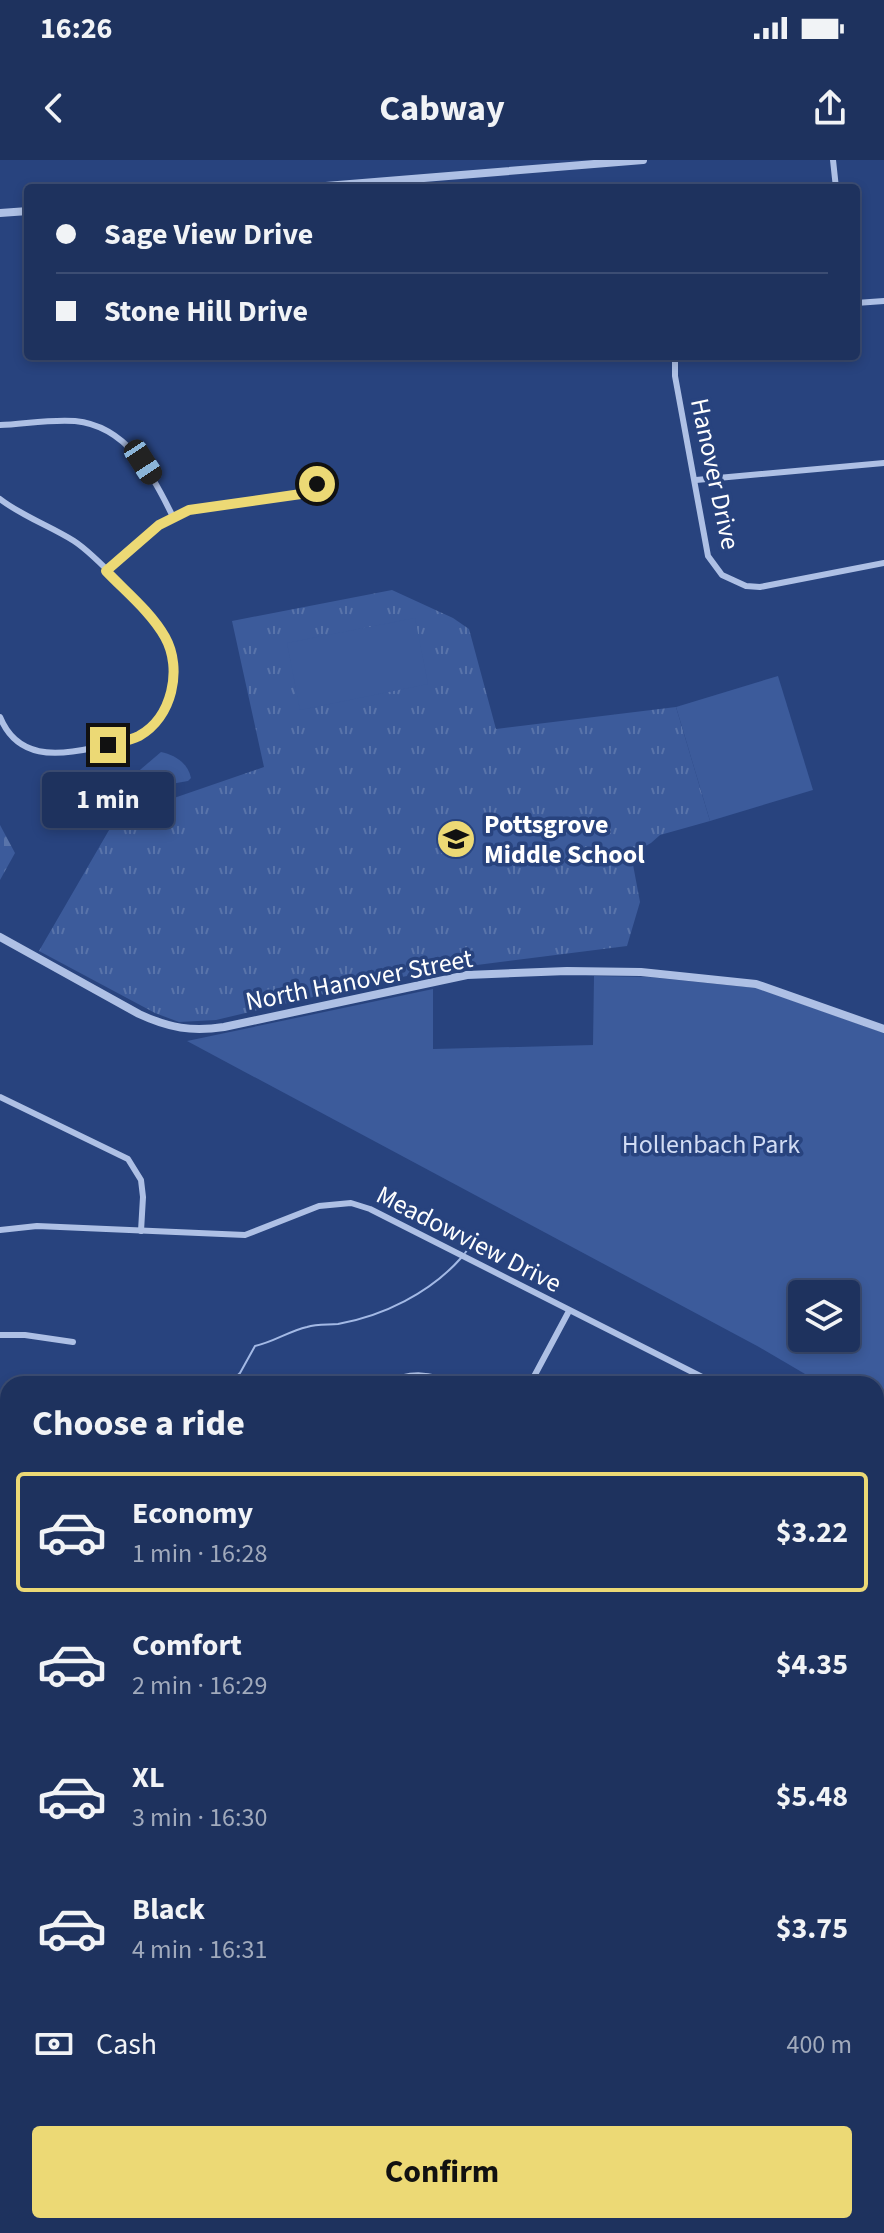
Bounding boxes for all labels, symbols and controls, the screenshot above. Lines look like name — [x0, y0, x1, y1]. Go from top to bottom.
text: 16:26 — [40, 7, 112, 50]
text: Cabway — [379, 83, 505, 134]
icon: back — [32, 86, 76, 130]
icon: share — [808, 86, 852, 130]
text: Sage View Drive — [104, 213, 313, 256]
text: Stone Hill Drive — [104, 290, 308, 333]
street label: Hanover Drive — [681, 395, 749, 553]
car — [120, 435, 166, 489]
route start — [299, 466, 335, 502]
route end — [90, 727, 126, 763]
callout: 1 min — [42, 773, 174, 829]
text: 1 min — [76, 781, 140, 818]
place label: Pottsgrove Middle School — [484, 806, 645, 873]
school or university icon: Pottsgrove Middle School — [435, 818, 477, 860]
street label: North Hanover Street — [242, 940, 476, 1020]
park label: Hollenbach Park — [622, 1126, 800, 1163]
street label: Meadowview Drive — [370, 1176, 568, 1302]
map controls — [788, 1280, 860, 1352]
button: layers — [788, 1280, 860, 1352]
text: Choose a ride — [32, 1398, 245, 1449]
text: Economy — [132, 1492, 253, 1535]
icon: car — [36, 1496, 108, 1568]
text: $3.22 — [776, 1511, 848, 1554]
text: 1 min · 16:28 — [132, 1535, 267, 1572]
text: Comfort — [132, 1624, 242, 1667]
icon: car — [36, 1628, 108, 1700]
text: $4.35 — [776, 1643, 848, 1686]
text: 2 min · 16:29 — [132, 1667, 267, 1704]
text: XL — [132, 1756, 165, 1799]
icon: car — [36, 1760, 108, 1832]
text: $5.48 — [776, 1775, 848, 1818]
text: 3 min · 16:30 — [132, 1799, 267, 1836]
text: Black — [132, 1888, 205, 1931]
icon: car — [36, 1892, 108, 1964]
text: $3.75 — [776, 1907, 848, 1950]
text: 4 min · 16:31 — [132, 1931, 267, 1968]
icon: cash — [32, 2022, 76, 2066]
text: Cash — [96, 2023, 157, 2066]
text: 400 m — [786, 2026, 852, 2063]
button: Confirm — [32, 2126, 852, 2218]

